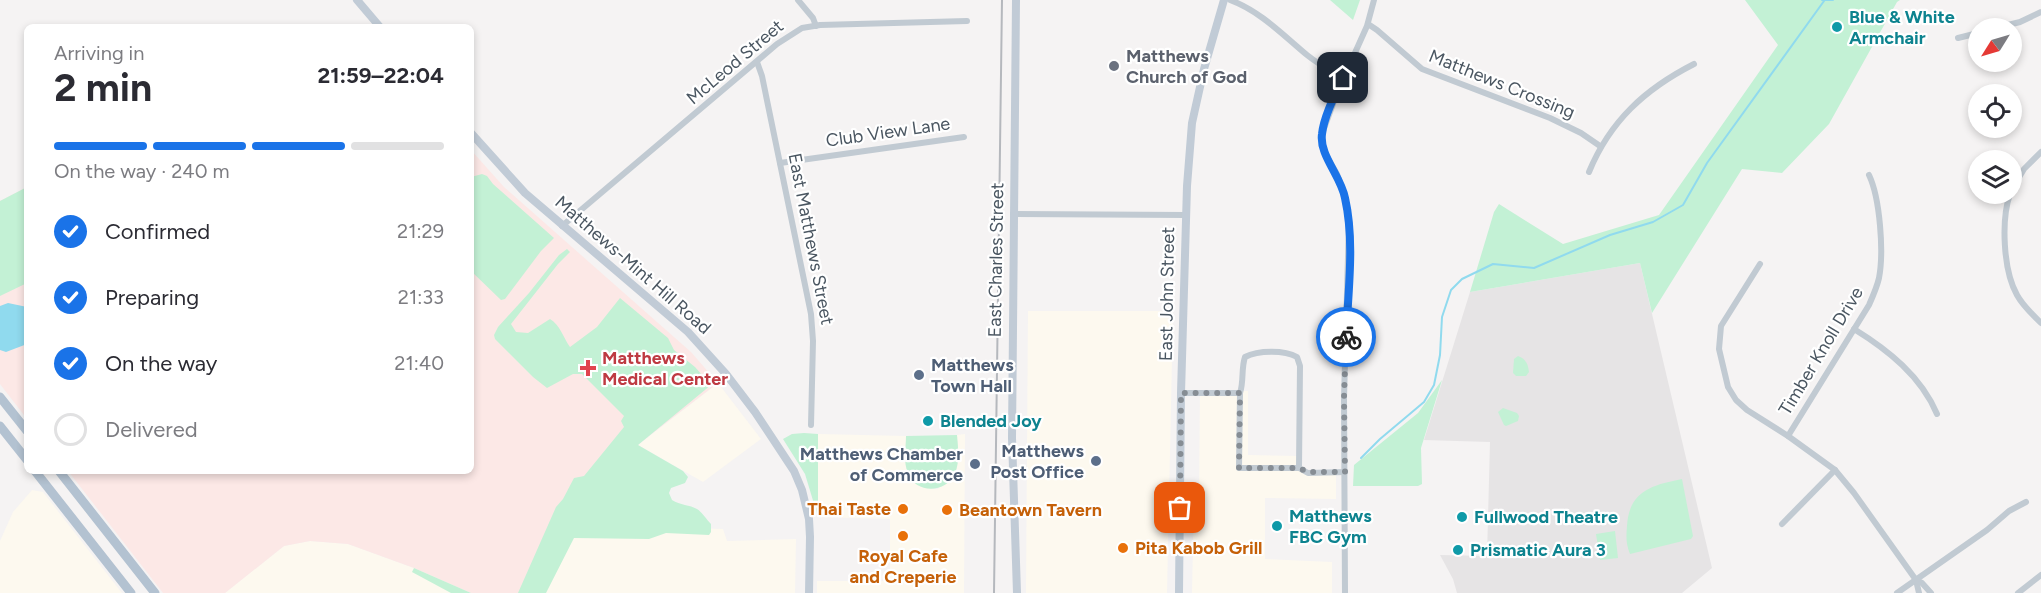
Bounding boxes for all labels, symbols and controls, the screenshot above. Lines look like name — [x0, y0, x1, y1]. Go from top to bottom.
place label: Blue & White Armchair — [1849, 6, 1955, 49]
street label: McLeod Street — [682, 15, 788, 109]
north arrow — [1968, 18, 2022, 72]
map controls — [1968, 18, 2022, 204]
marker: Blue & White Armchair — [1830, 20, 1844, 34]
text: Arriving in — [54, 41, 144, 65]
place label: Matthews Church of God — [1126, 45, 1247, 88]
street label: Matthews Crossing — [1426, 45, 1578, 123]
pin — [1317, 52, 1368, 103]
marker: Matthews Church of God — [1107, 59, 1121, 73]
icon: home — [1326, 61, 1359, 94]
text: 21:59–22:04 — [317, 62, 444, 89]
text: 2 min — [54, 64, 152, 111]
button: locate — [1968, 84, 2022, 138]
street label: Club View Lane — [824, 112, 952, 152]
button: layers — [1968, 150, 2022, 204]
street label: East Matthews Street — [784, 151, 838, 327]
text: On the way · 240 m — [54, 159, 230, 183]
street label: East Charles Street — [984, 182, 1008, 338]
street label: Matthews-Mint Hill Road — [550, 191, 716, 339]
icon: check — [54, 215, 87, 248]
text: Confirmed — [105, 218, 210, 245]
text: 21:29 — [397, 219, 444, 243]
street label: East John Street — [1155, 227, 1179, 361]
icon: check — [54, 281, 87, 314]
street label: Timber Knoll Drive — [1774, 283, 1868, 419]
text: Preparing — [105, 284, 199, 311]
text: 21:33 — [398, 285, 444, 309]
courier — [1316, 307, 1376, 367]
icon: bike — [1330, 321, 1363, 354]
icon: check — [54, 347, 87, 380]
place label: Matthews Medical Center — [602, 347, 728, 390]
text: On the way — [105, 350, 217, 377]
text: 21:40 — [394, 351, 444, 375]
place label: Matthews Town Hall — [931, 354, 1014, 397]
marker: Matthews Medical Center — [579, 359, 597, 377]
marker: Matthews Town Hall — [912, 368, 926, 382]
place label: Blended Joy — [940, 410, 1042, 432]
marker: Blended Joy — [921, 414, 935, 428]
text: Delivered — [105, 416, 198, 443]
place label: Matthews Post Office — [990, 440, 1085, 483]
place label: Matthews Chamber of Commerce — [800, 443, 963, 486]
marker: Matthews Post Office — [1089, 454, 1103, 468]
marker: Matthews Chamber of Commerce — [968, 457, 982, 471]
pin — [1154, 482, 1205, 533]
icon: bag — [1163, 491, 1196, 524]
place label: Thai Taste — [807, 498, 891, 520]
place label: Beantown Tavern — [959, 499, 1102, 521]
marker: Thai Taste — [896, 502, 910, 516]
marker: Beantown Tavern — [940, 503, 954, 517]
place label: Matthews FBC Gym — [1289, 505, 1372, 548]
place label: Fullwood Theatre — [1474, 506, 1618, 528]
marker: Fullwood Theatre — [1455, 510, 1469, 524]
marker: Matthews FBC Gym — [1270, 519, 1284, 533]
marker: Royal Cafe and Creperie — [896, 529, 910, 543]
place label: Pita Kabob Grill — [1135, 537, 1263, 559]
place label: Prismatic Aura 3 — [1470, 539, 1606, 561]
marker: Pita Kabob Grill — [1116, 541, 1130, 555]
marker: Prismatic Aura 3 — [1451, 543, 1465, 557]
place label: Royal Cafe and Creperie — [850, 545, 956, 588]

